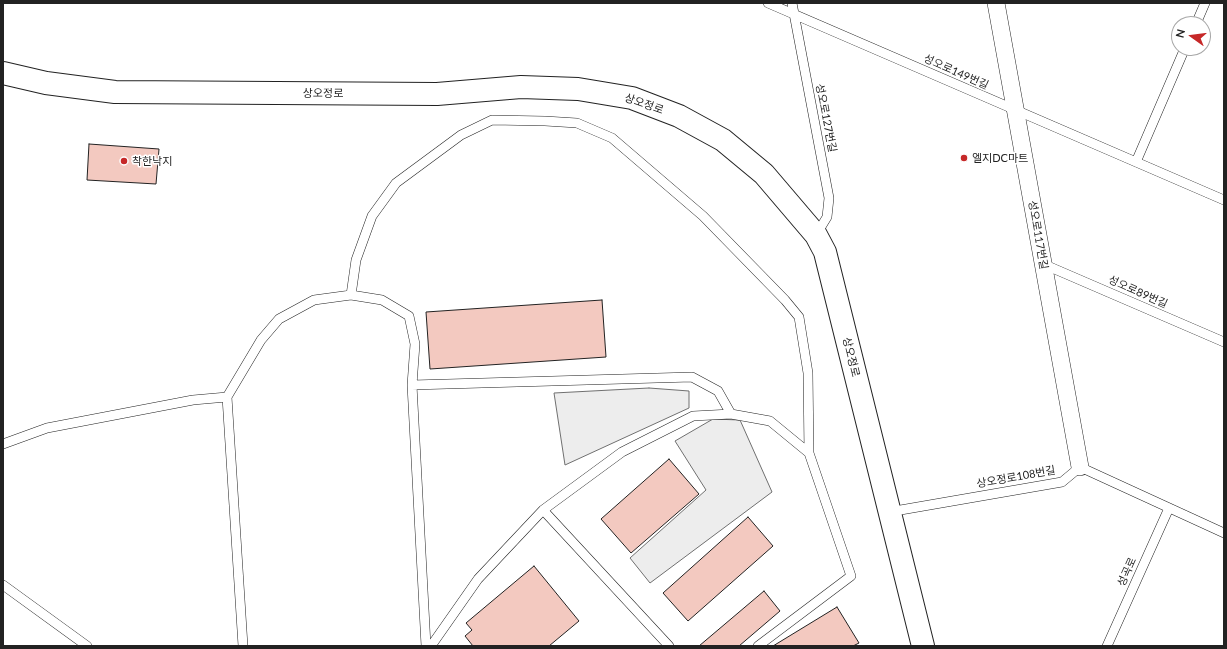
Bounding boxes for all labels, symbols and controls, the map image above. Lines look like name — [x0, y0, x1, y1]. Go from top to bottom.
north arrow — [1171, 16, 1211, 56]
text: N — [1173, 28, 1187, 39]
street label: 성오로149번길 — [921, 52, 991, 92]
street label: 성오로127번길 — [813, 83, 839, 153]
street label: 상오정로 — [303, 86, 343, 100]
street label: 상오정로 — [623, 91, 665, 117]
place label: 엘지DC마트 — [972, 151, 1028, 165]
marker: 엘지DC마트 — [959, 153, 969, 163]
place label: 착한낙지 — [132, 154, 172, 168]
marker: 착한낙지 — [119, 156, 129, 166]
street label: 성오로117번길 — [1025, 200, 1051, 270]
street label: 성오로89번길 — [1106, 273, 1170, 311]
street label: 상오정로 — [840, 336, 862, 378]
street label: 상오정로108번길 — [976, 464, 1056, 490]
street label: 성곡로 — [1115, 555, 1139, 589]

